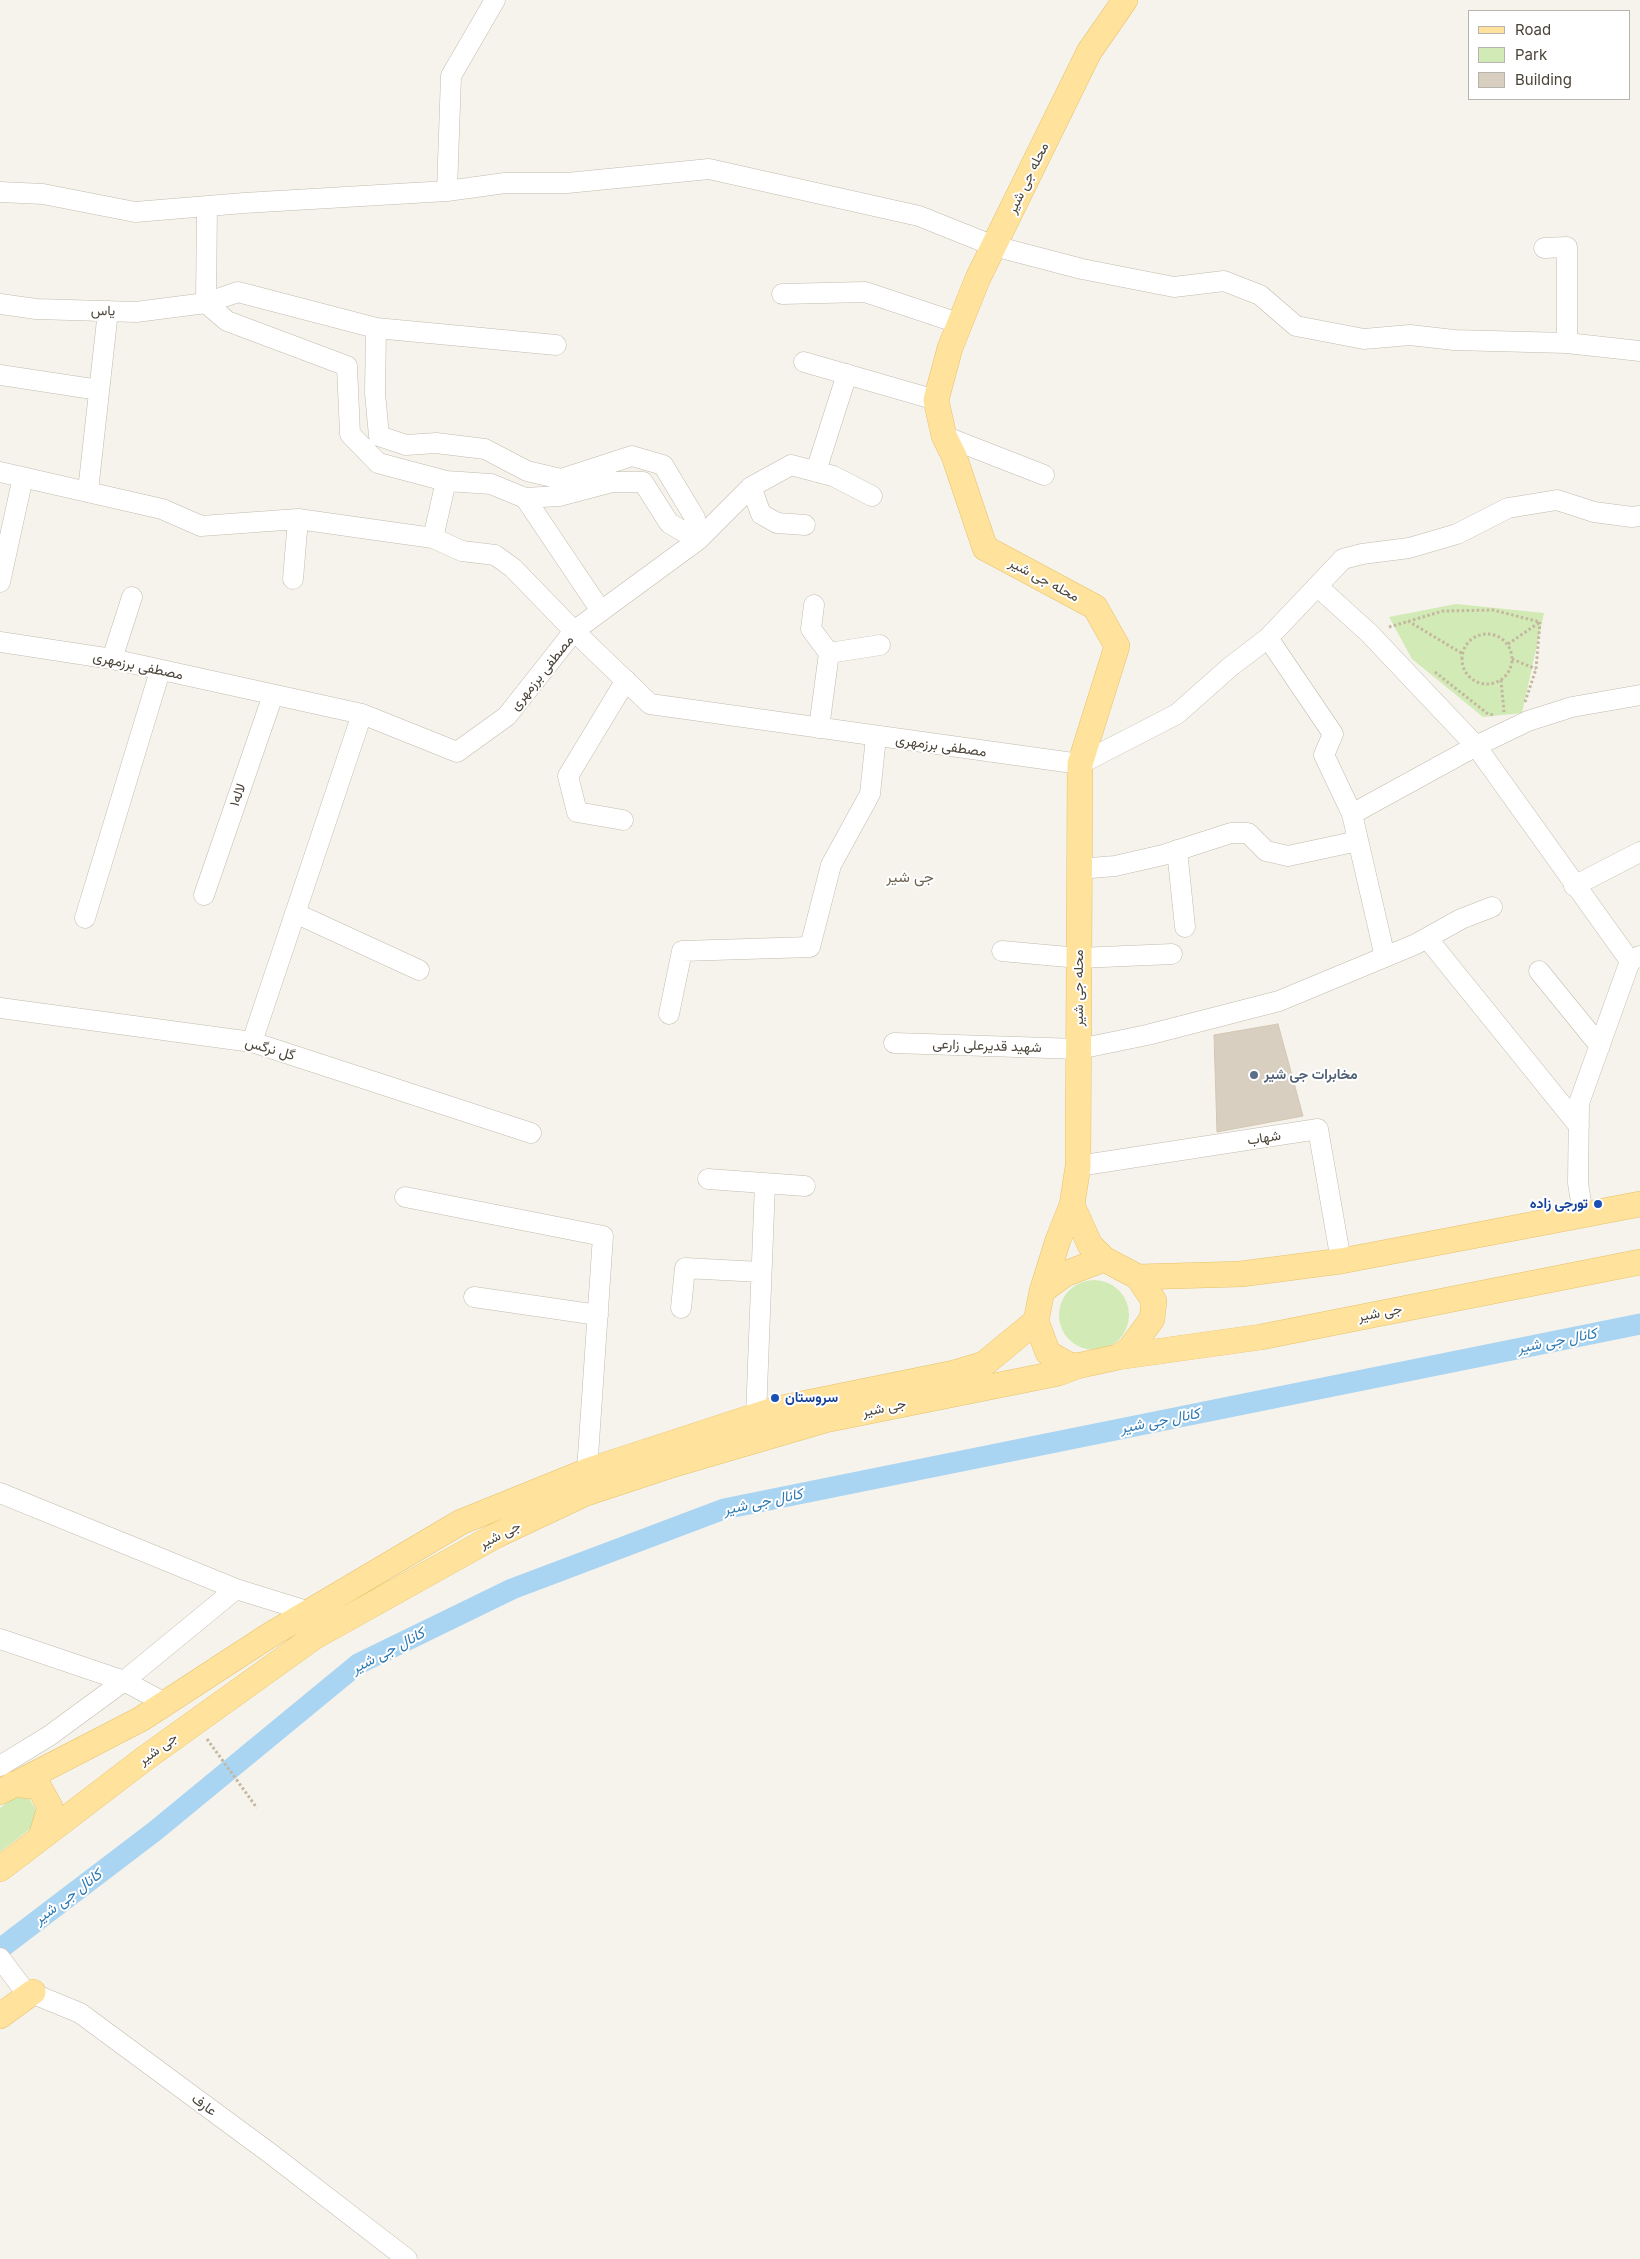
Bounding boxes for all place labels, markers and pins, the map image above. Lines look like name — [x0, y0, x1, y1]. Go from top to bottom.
place label: مخابرات جی شیر — [1264, 1067, 1358, 1083]
marker: مخابرات جی شیر — [1248, 1069, 1260, 1081]
place label: تورجی زاده — [1530, 1196, 1588, 1212]
marker: تورجی زاده — [1592, 1198, 1604, 1210]
place label: سروستان — [785, 1390, 838, 1406]
marker: سروستان — [769, 1392, 781, 1404]

